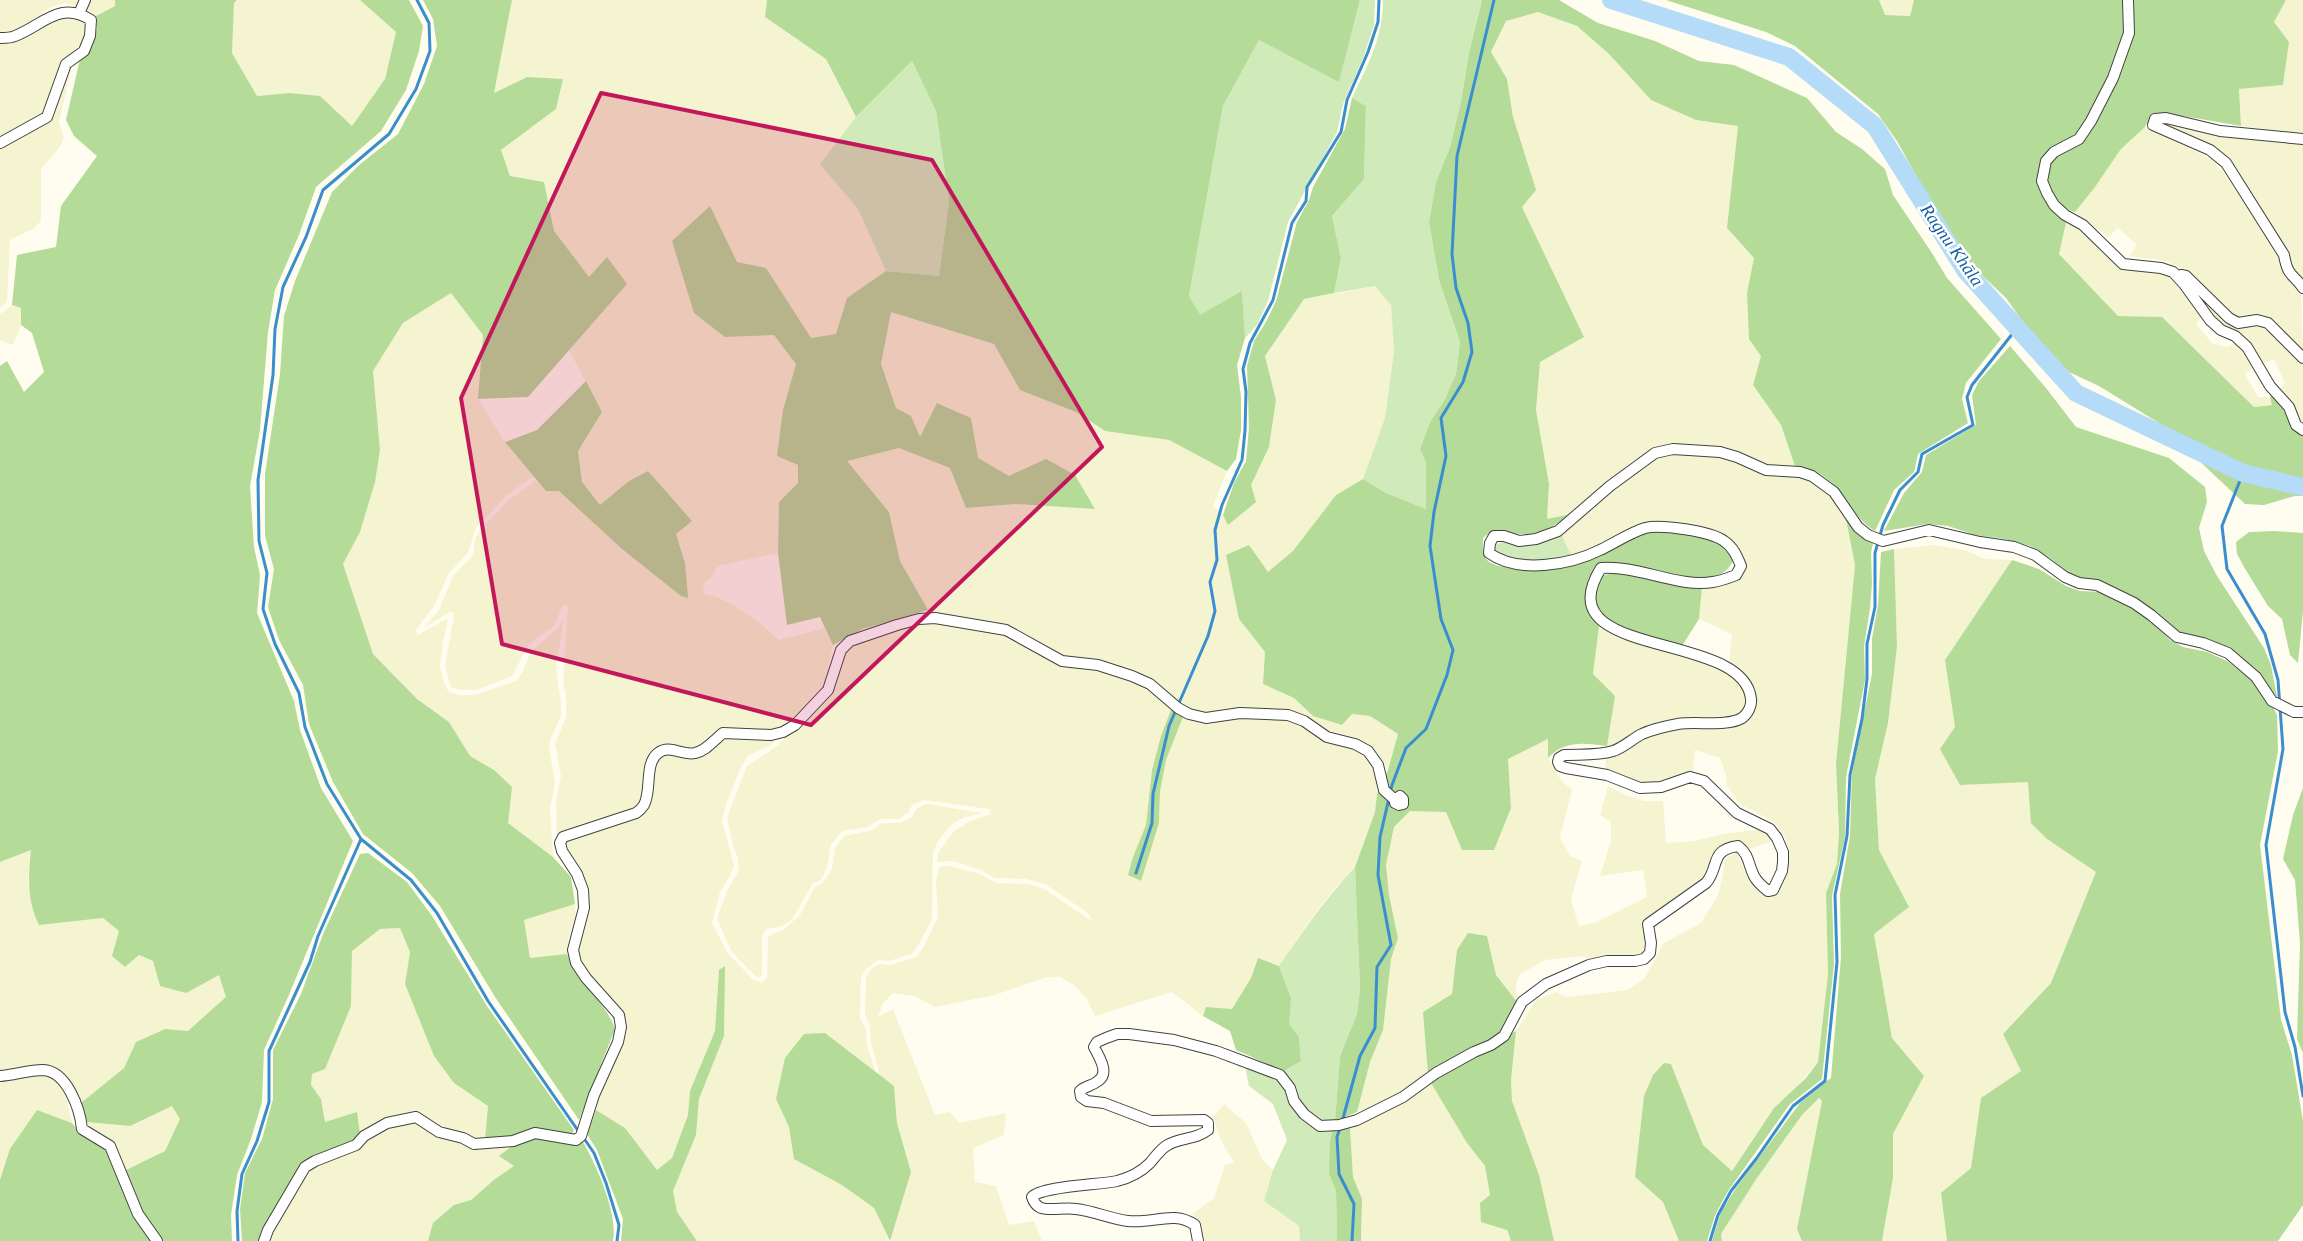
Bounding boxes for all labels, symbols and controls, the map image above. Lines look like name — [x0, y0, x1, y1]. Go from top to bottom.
water label: Ragnu Khāla — [1916, 199, 1988, 290]

